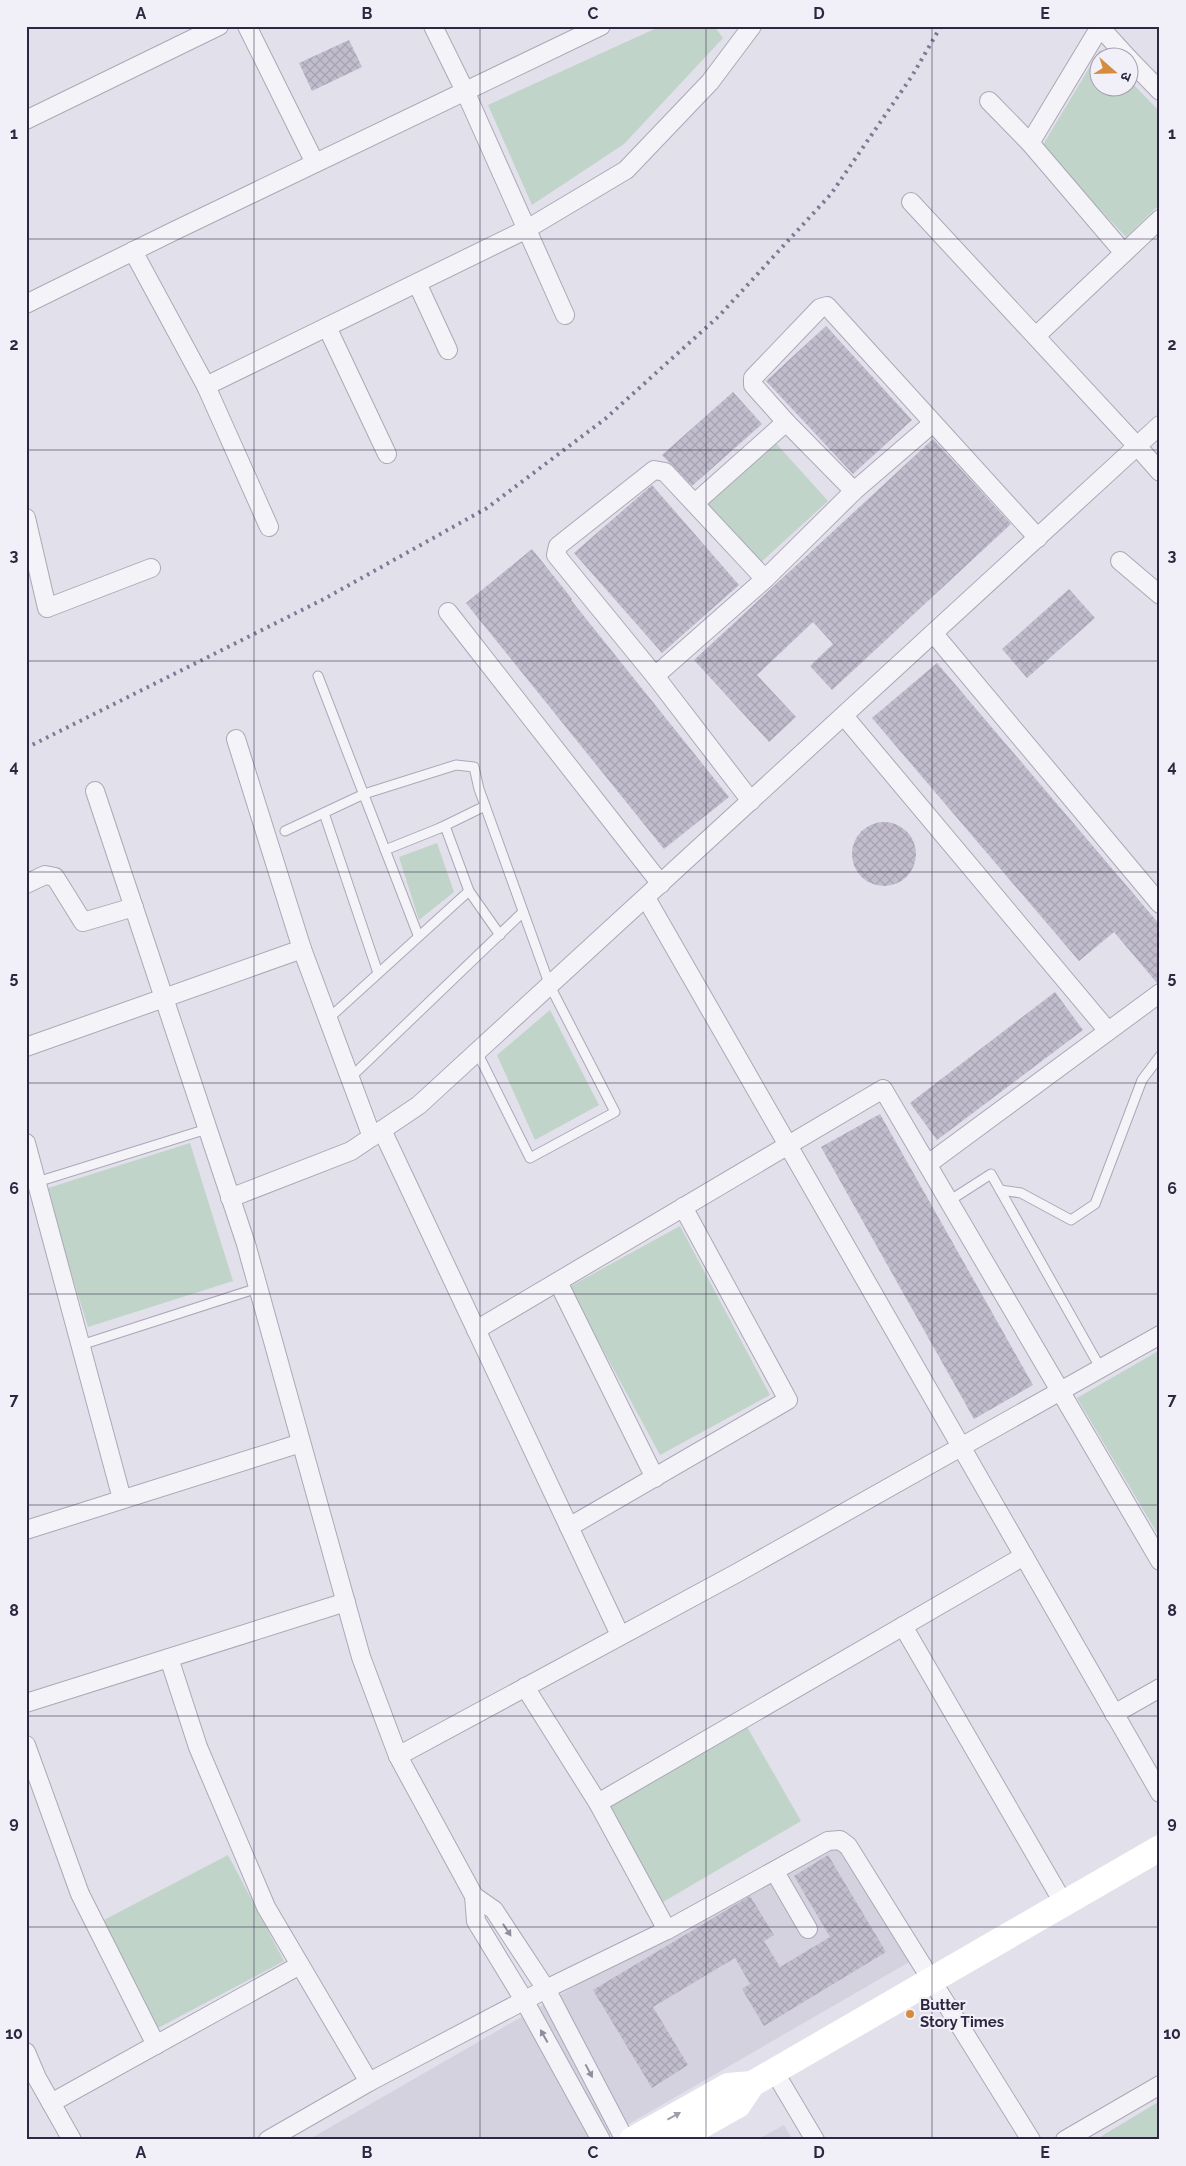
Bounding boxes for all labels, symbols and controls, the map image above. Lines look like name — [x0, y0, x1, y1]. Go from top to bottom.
text: A — [136, 4, 147, 23]
text: B — [362, 4, 373, 23]
text: C — [588, 4, 599, 23]
text: D — [813, 4, 825, 23]
text: E — [1040, 4, 1050, 23]
north arrow — [1088, 48, 1138, 98]
text: उ — [1117, 70, 1135, 84]
text: 1 — [10, 124, 18, 143]
text: 1 — [1168, 124, 1176, 143]
text: 2 — [9, 335, 19, 354]
text: 2 — [1167, 335, 1177, 354]
text: 3 — [10, 546, 19, 565]
text: 3 — [1168, 546, 1177, 565]
text: 4 — [9, 757, 19, 776]
text: 4 — [1167, 757, 1177, 776]
text: 5 — [10, 968, 19, 987]
text: 5 — [1168, 968, 1177, 987]
text: 6 — [9, 1179, 19, 1198]
text: 6 — [1167, 1179, 1177, 1198]
text: 7 — [10, 1390, 19, 1409]
text: 7 — [1168, 1390, 1177, 1409]
text: 8 — [9, 1601, 19, 1620]
text: 8 — [1167, 1601, 1177, 1620]
text: 9 — [9, 1813, 19, 1832]
text: 9 — [1167, 1813, 1177, 1832]
one-way arrow — [502, 1923, 512, 1937]
place label: Butter Story Times — [920, 1996, 1004, 2031]
marker: Butter Story Times — [904, 2008, 916, 2020]
text: 10 — [5, 2024, 23, 2043]
text: 10 — [1163, 2024, 1181, 2043]
one-way arrow — [540, 2028, 548, 2043]
one-way arrow — [585, 2063, 593, 2078]
one-way arrow — [667, 2112, 682, 2120]
text: A — [136, 2143, 147, 2162]
text: B — [362, 2143, 373, 2162]
text: C — [588, 2143, 599, 2162]
text: D — [813, 2143, 825, 2162]
text: E — [1040, 2143, 1050, 2162]

